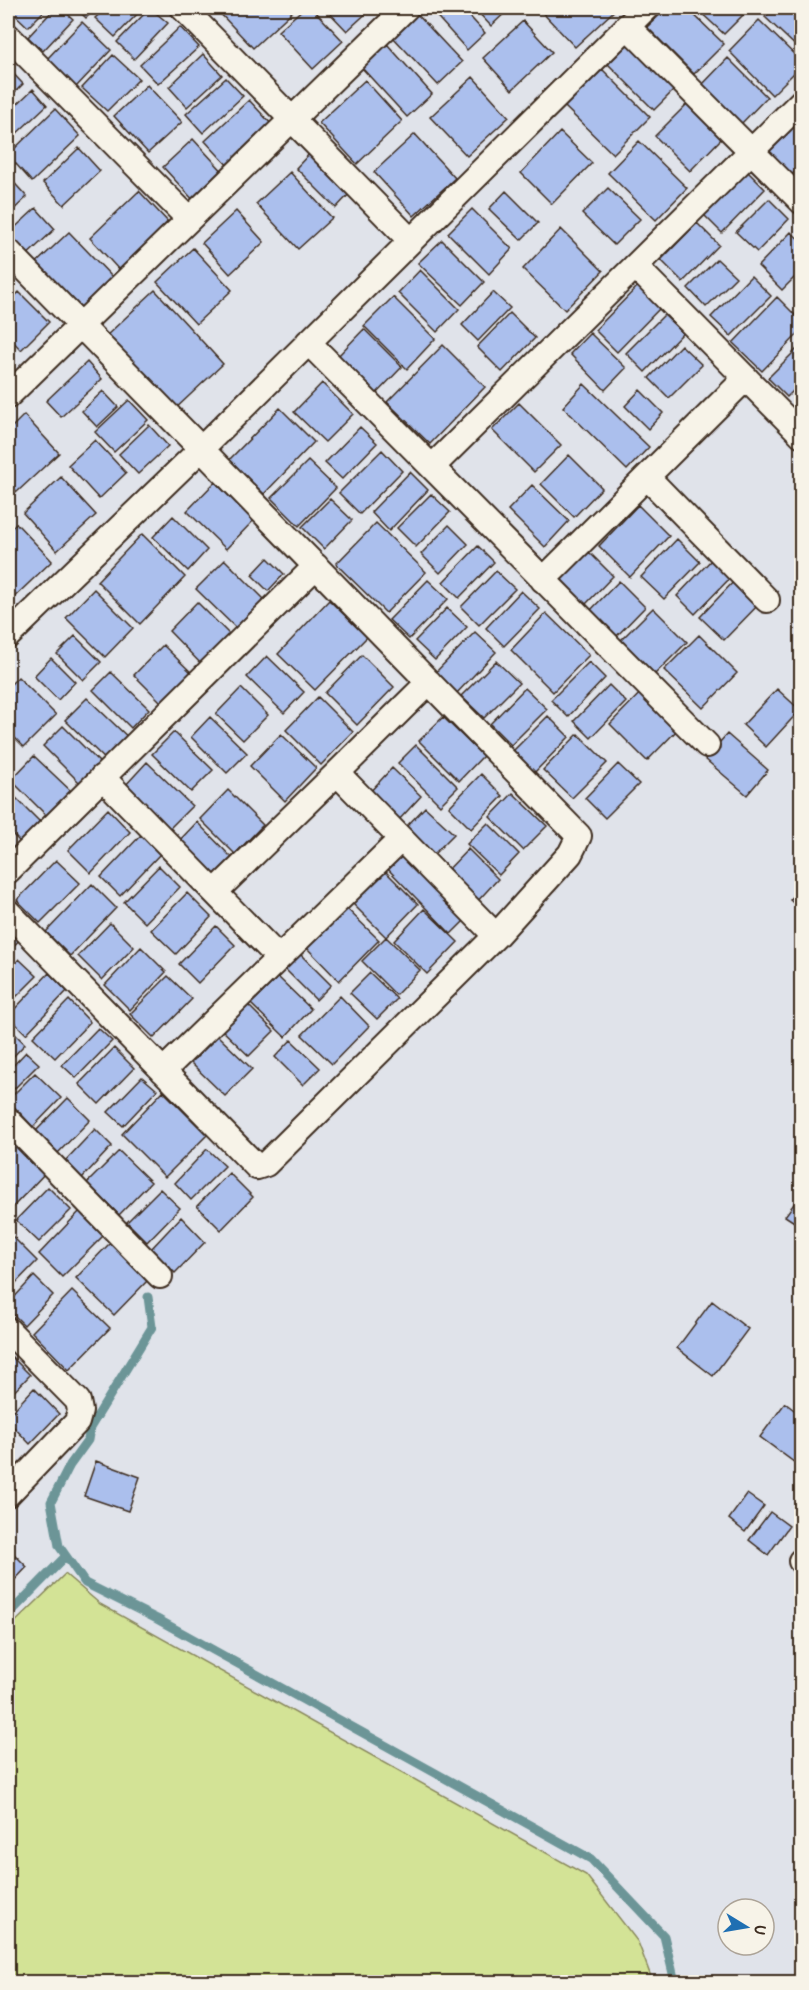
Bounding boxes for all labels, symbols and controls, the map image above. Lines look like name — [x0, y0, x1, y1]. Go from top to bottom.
north arrow — [716, 1897, 776, 1957]
text: U — [749, 1923, 772, 1936]

